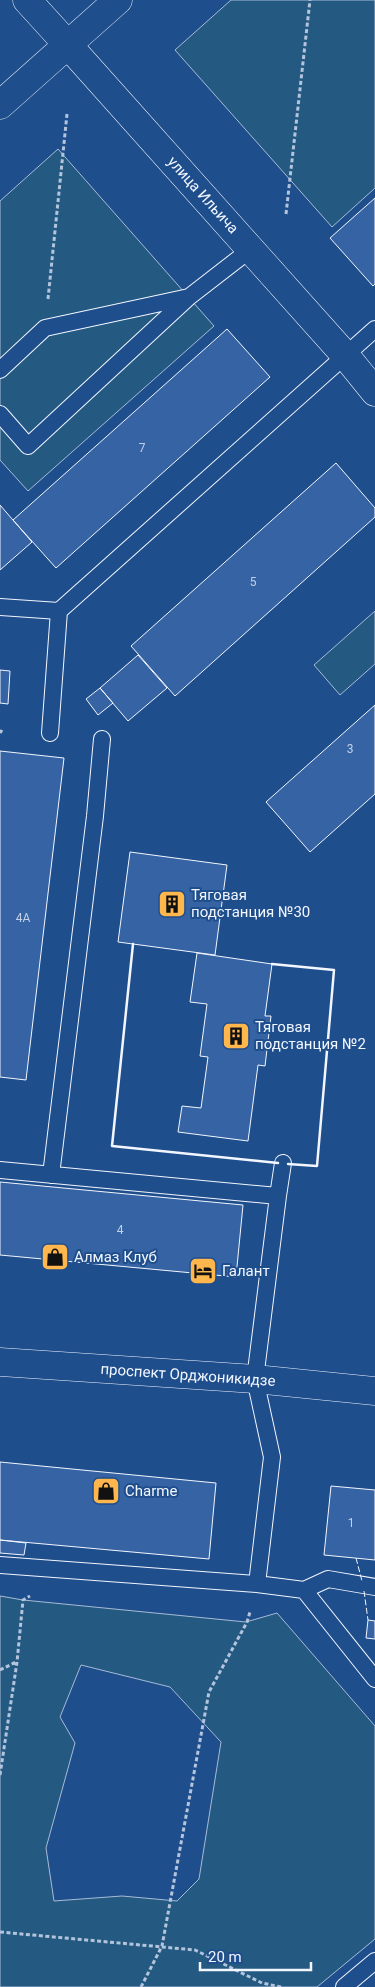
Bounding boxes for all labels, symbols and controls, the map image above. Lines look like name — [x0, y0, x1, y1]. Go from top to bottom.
street label: улица Ильича — [164, 153, 242, 237]
house number: 7 — [139, 441, 146, 455]
house number: 5 — [250, 575, 257, 589]
house number: 3 — [347, 742, 353, 756]
place label: Тяговая подстанция №30 — [191, 886, 310, 921]
building icon: Тяговая подстанция №30 — [157, 889, 187, 919]
house number: 4А — [16, 911, 30, 925]
place label: Тяговая подстанция №2 — [255, 1018, 366, 1053]
building icon: Тяговая подстанция №2 — [221, 1021, 251, 1051]
house number: 4 — [117, 1223, 124, 1237]
shop icon: Алмаз Клуб — [40, 1242, 70, 1272]
place label: Алмаз Клуб — [74, 1248, 157, 1266]
hotel icon: Галант — [188, 1256, 218, 1286]
place label: Галант — [222, 1262, 270, 1280]
street label: проспект Орджоникидзе — [100, 1360, 276, 1390]
shop icon: Charme — [91, 1476, 121, 1506]
place label: Charme — [125, 1482, 177, 1500]
house number: 1 — [348, 1516, 354, 1530]
scale bar — [200, 1940, 311, 1972]
text: 20 m — [208, 1948, 242, 1966]

